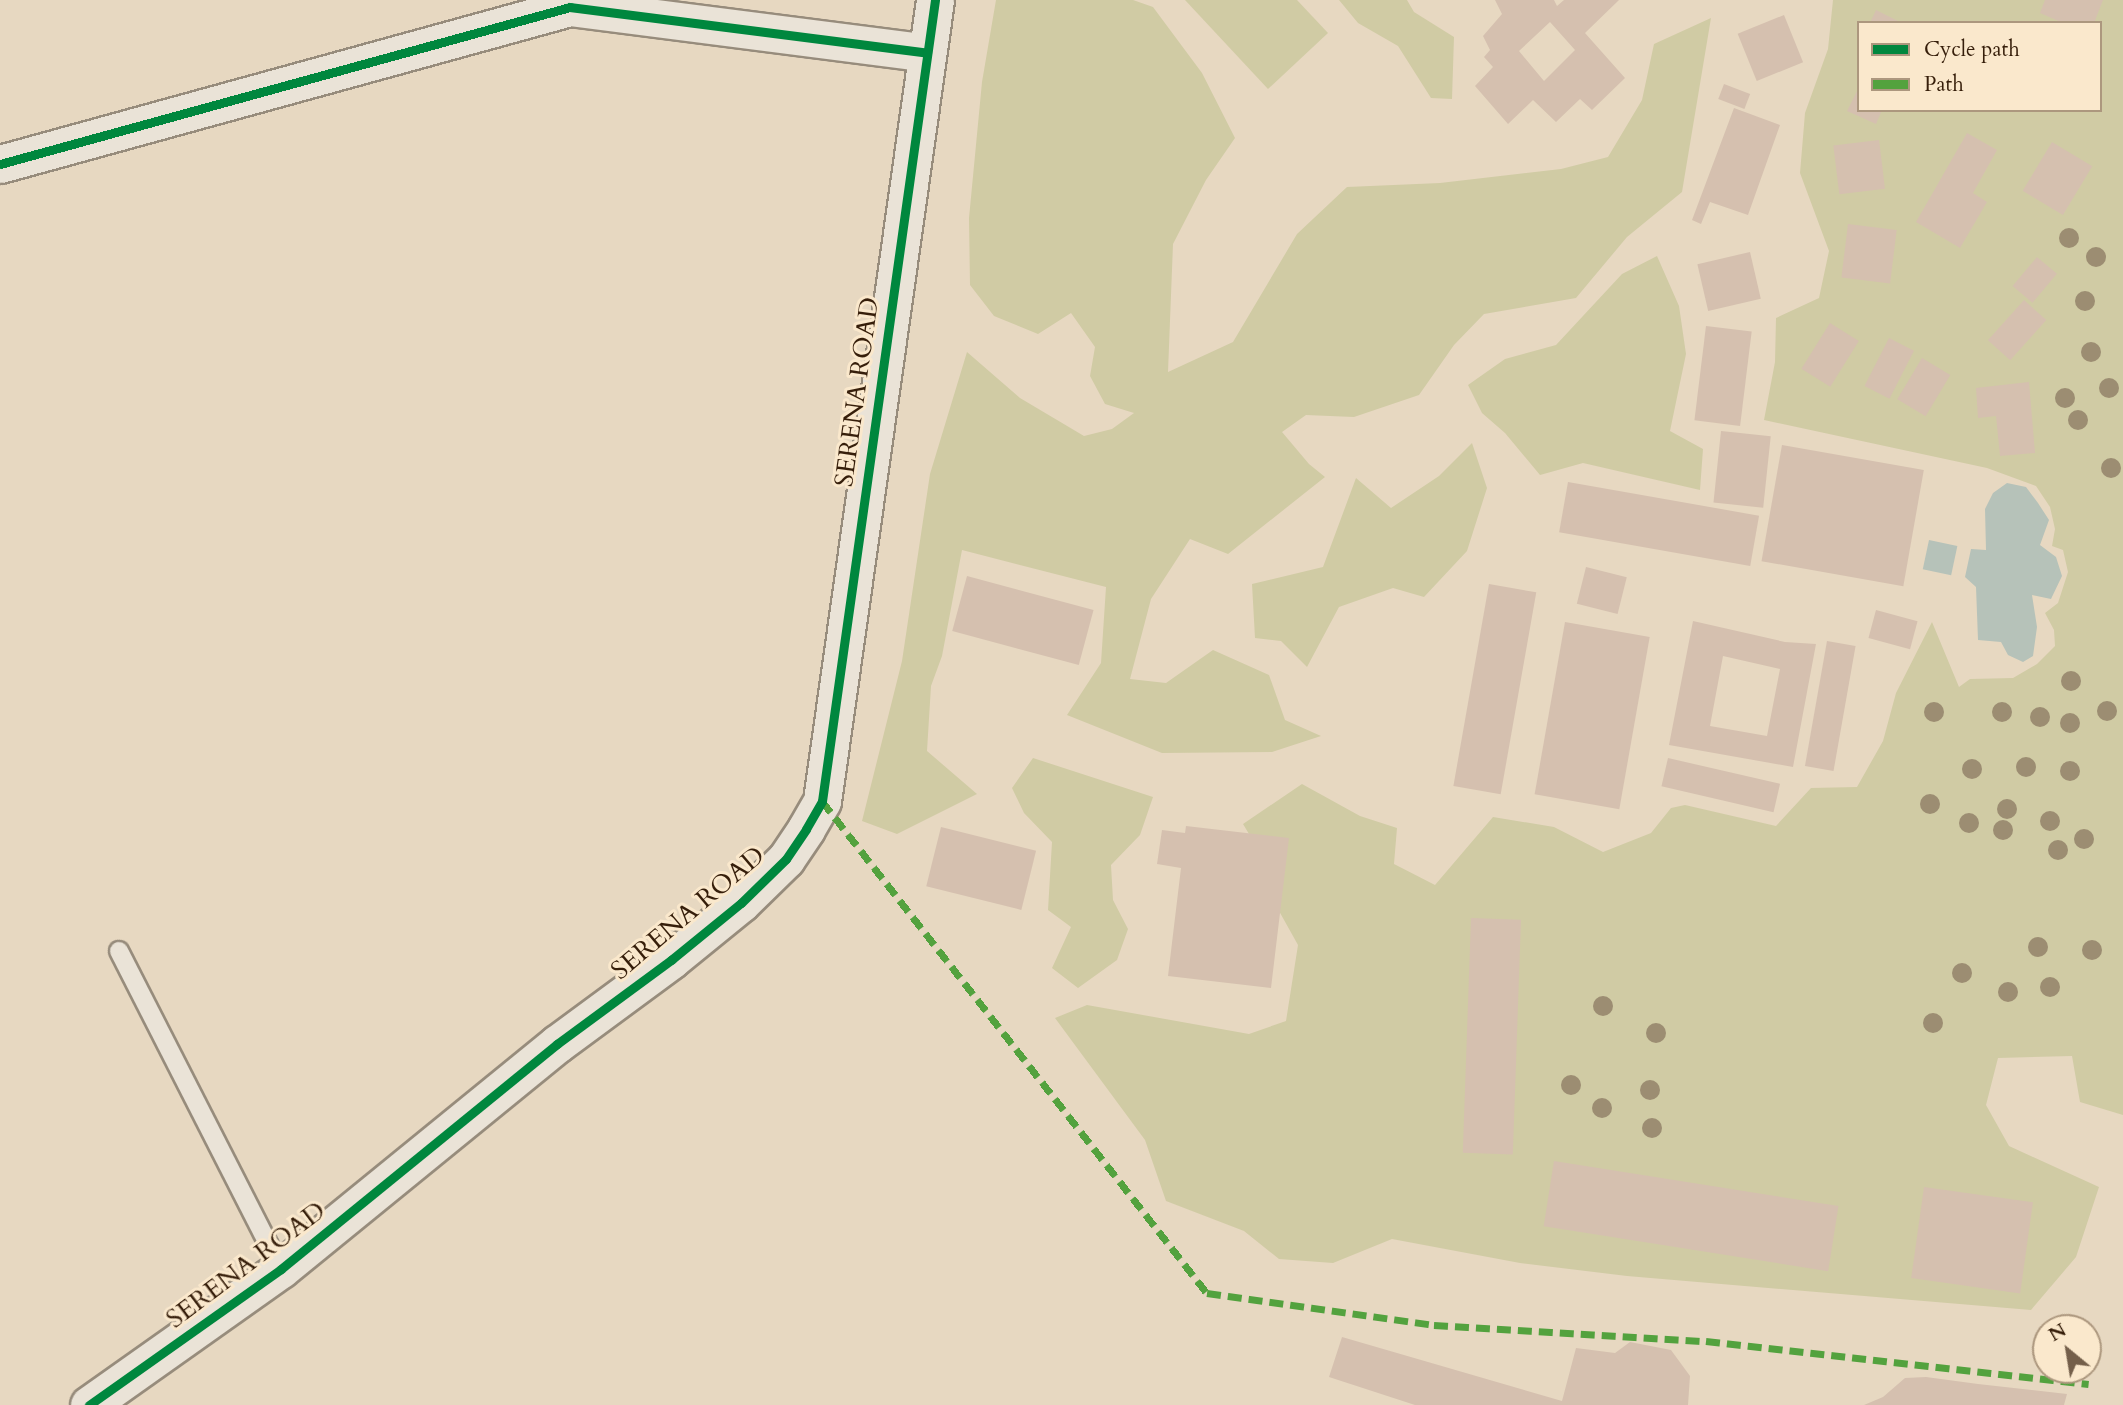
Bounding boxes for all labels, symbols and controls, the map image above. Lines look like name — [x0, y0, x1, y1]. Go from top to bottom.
legend — [1857, 21, 2102, 112]
text: Cycle path — [1924, 35, 2020, 64]
text: Path — [1924, 70, 1964, 99]
street label: SERENA ROAD — [828, 295, 886, 489]
street label: SERENA ROAD — [605, 840, 771, 986]
street label: SERENA ROAD — [160, 1195, 332, 1335]
north arrow — [2032, 1314, 2102, 1384]
text: N — [2044, 1317, 2071, 1348]

